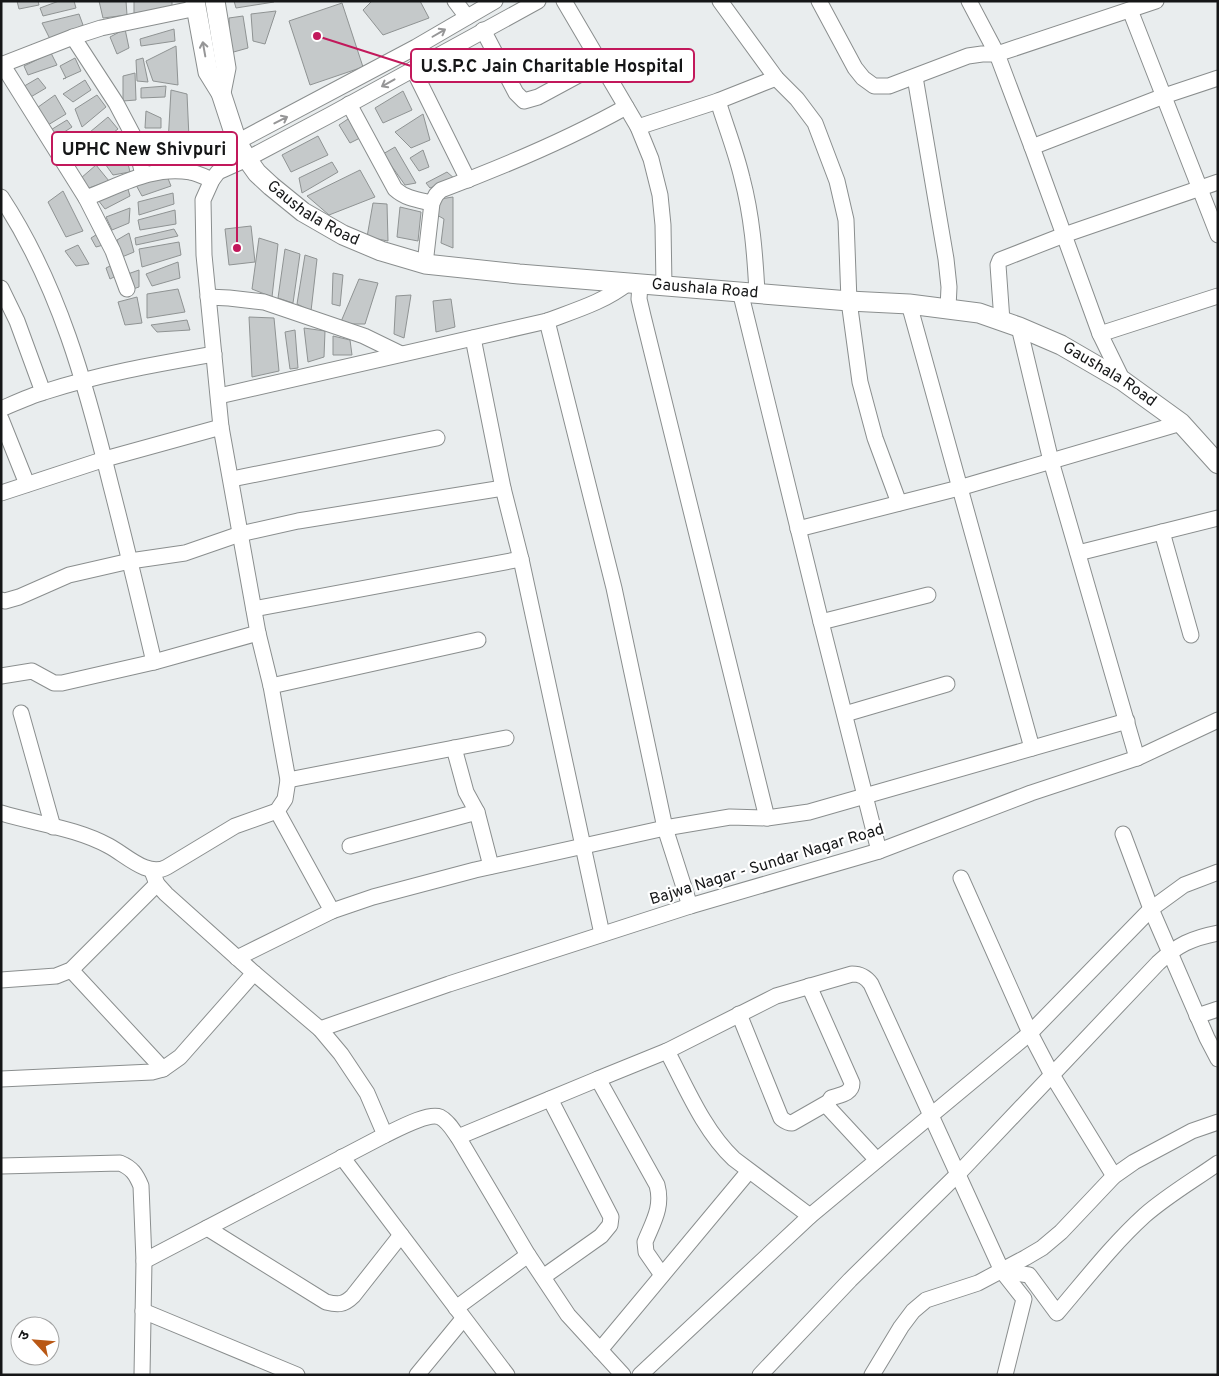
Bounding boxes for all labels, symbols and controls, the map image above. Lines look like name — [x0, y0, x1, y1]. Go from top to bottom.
one-way arrow — [431, 28, 446, 38]
one-way arrow — [198, 41, 208, 57]
callout: U.S.P.C Jain Charitable Hospital — [411, 49, 694, 82]
text: U.S.P.C Jain Charitable Hospital — [420, 56, 684, 79]
one-way arrow — [380, 78, 395, 88]
one-way arrow — [273, 115, 288, 124]
callout: UPHC New Shivpuri — [52, 132, 237, 165]
text: UPHC New Shivpuri — [62, 139, 226, 162]
street label: Gaushala Road — [262, 176, 362, 251]
street label: Gaushala Road — [651, 275, 759, 304]
street label: Gaushala Road — [1059, 338, 1160, 412]
street label: Bajwa Nagar - Sundar Nagar Road — [647, 820, 887, 910]
north arrow — [10, 1316, 60, 1366]
text: उ — [15, 1328, 34, 1343]

